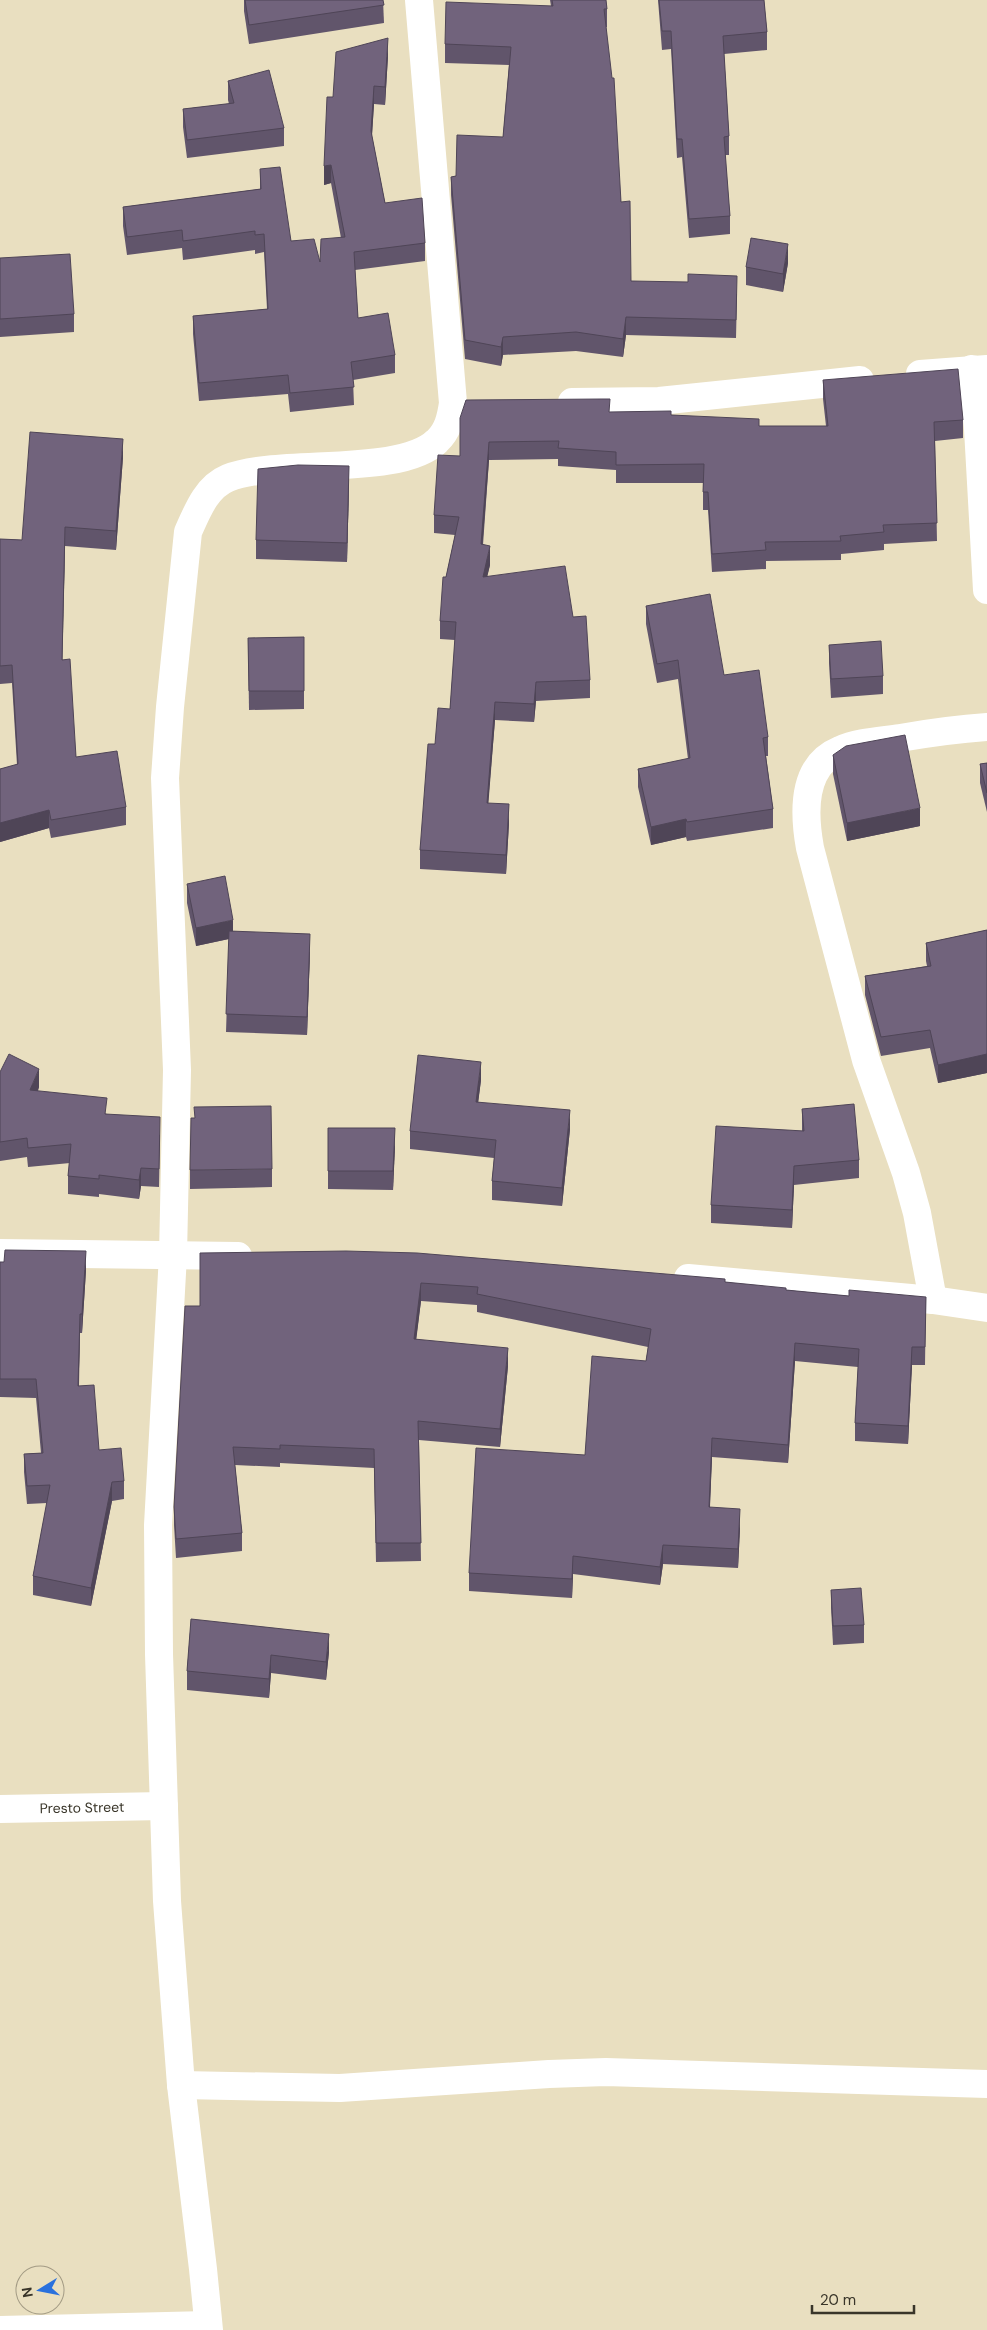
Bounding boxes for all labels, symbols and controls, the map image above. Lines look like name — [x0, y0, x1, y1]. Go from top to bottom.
street label: Presto Street — [39, 1798, 125, 1817]
north arrow — [15, 2265, 65, 2315]
scale bar — [812, 2282, 914, 2314]
text: N — [17, 2286, 37, 2299]
text: 20 m — [820, 2290, 856, 2310]

